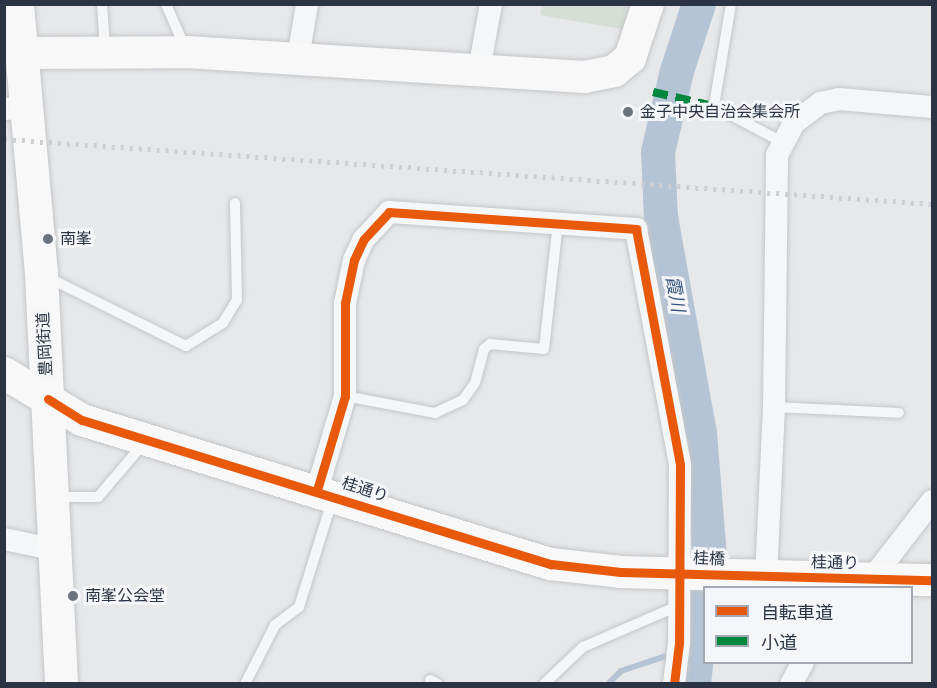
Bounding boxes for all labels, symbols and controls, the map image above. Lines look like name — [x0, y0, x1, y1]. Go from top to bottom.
place label: 金子中央自治会集会所 — [640, 102, 800, 122]
marker: 金子中央自治会集会所 — [621, 105, 635, 119]
place label: 南峯 — [60, 229, 92, 249]
marker: 南峯 — [41, 232, 55, 246]
water label: 霞川 — [661, 274, 689, 314]
street label: 豊岡街道 — [34, 312, 56, 376]
street label: 桂通り — [339, 473, 391, 507]
street label: 桂橋 — [693, 549, 725, 569]
street label: 桂通り — [811, 553, 859, 573]
place label: 南峯公会堂 — [85, 586, 165, 606]
legend — [703, 586, 913, 664]
marker: 南峯公会堂 — [66, 589, 80, 603]
text: 自転車道 — [761, 602, 833, 624]
text: 小道 — [761, 632, 797, 654]

